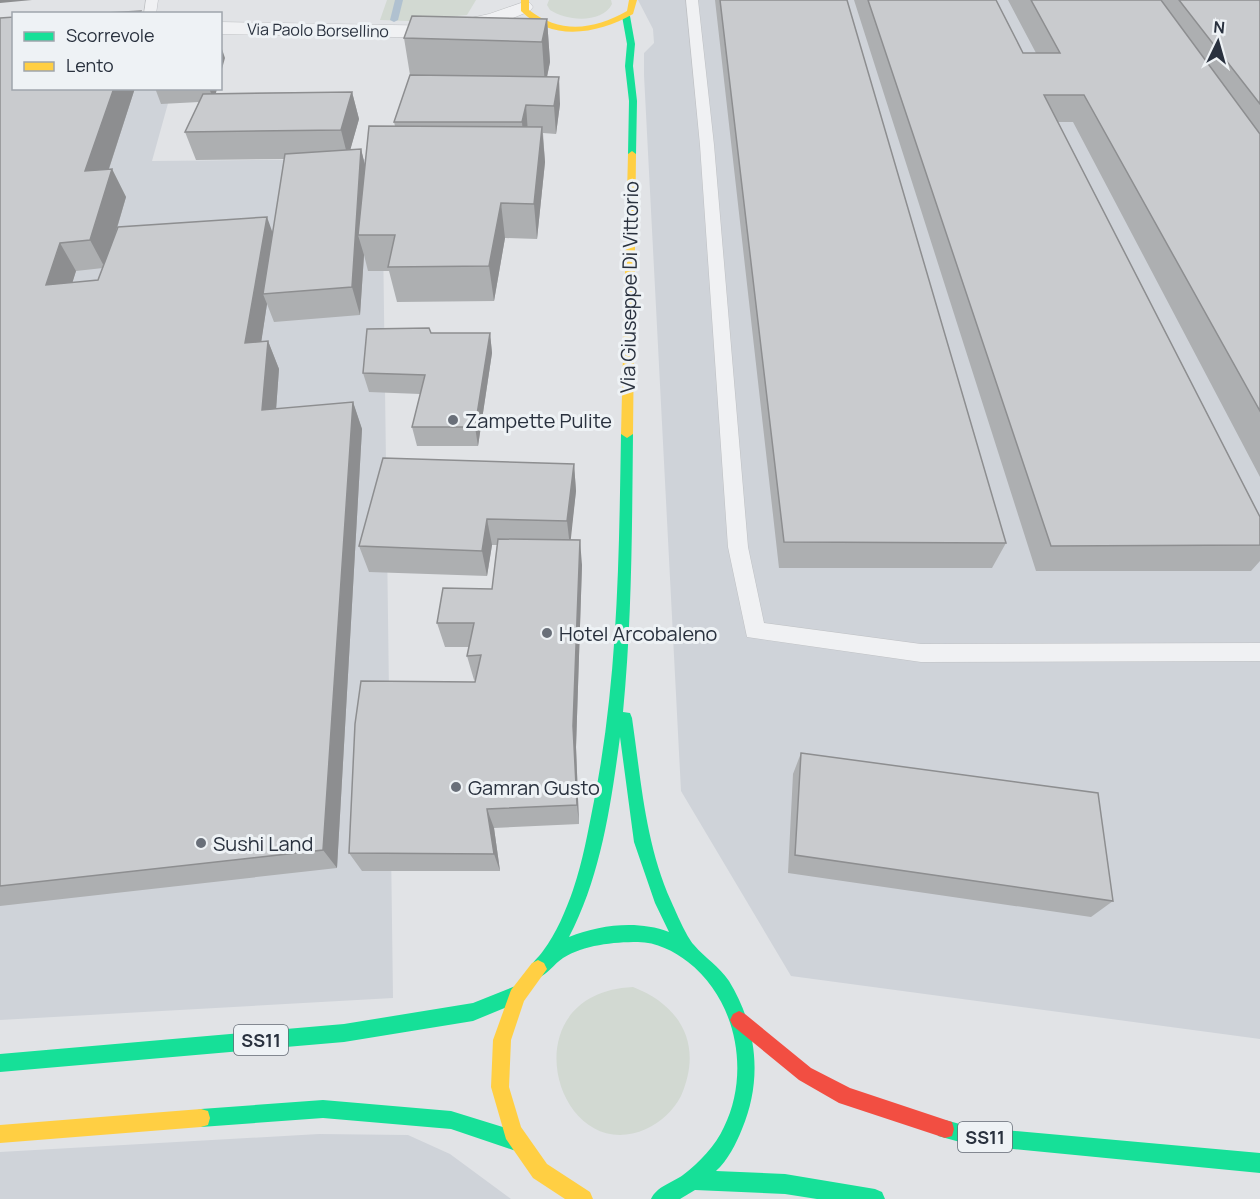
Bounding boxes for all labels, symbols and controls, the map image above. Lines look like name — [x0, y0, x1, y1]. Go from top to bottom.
legend — [12, 12, 222, 90]
north arrow — [1188, 12, 1248, 72]
text: N — [1213, 16, 1226, 39]
street label: Via Paolo Borsellino — [247, 18, 389, 42]
text: Scorrevole — [66, 23, 155, 47]
text: Lento — [66, 53, 114, 77]
street label: Via Giuseppe Di Vittorio — [614, 181, 644, 393]
place label: Zampette Pulite — [465, 407, 612, 434]
marker: Zampette Pulite — [446, 413, 460, 427]
place label: Hotel Arcobaleno — [559, 620, 718, 647]
marker: Hotel Arcobaleno — [540, 626, 554, 640]
place label: Gamran Gusto — [468, 774, 600, 801]
marker: Gamran Gusto — [449, 780, 463, 794]
place label: Sushi Land — [213, 830, 313, 857]
marker: Sushi Land — [194, 836, 208, 850]
road number: SS11 — [234, 1025, 288, 1055]
road number: SS11 — [958, 1122, 1012, 1152]

